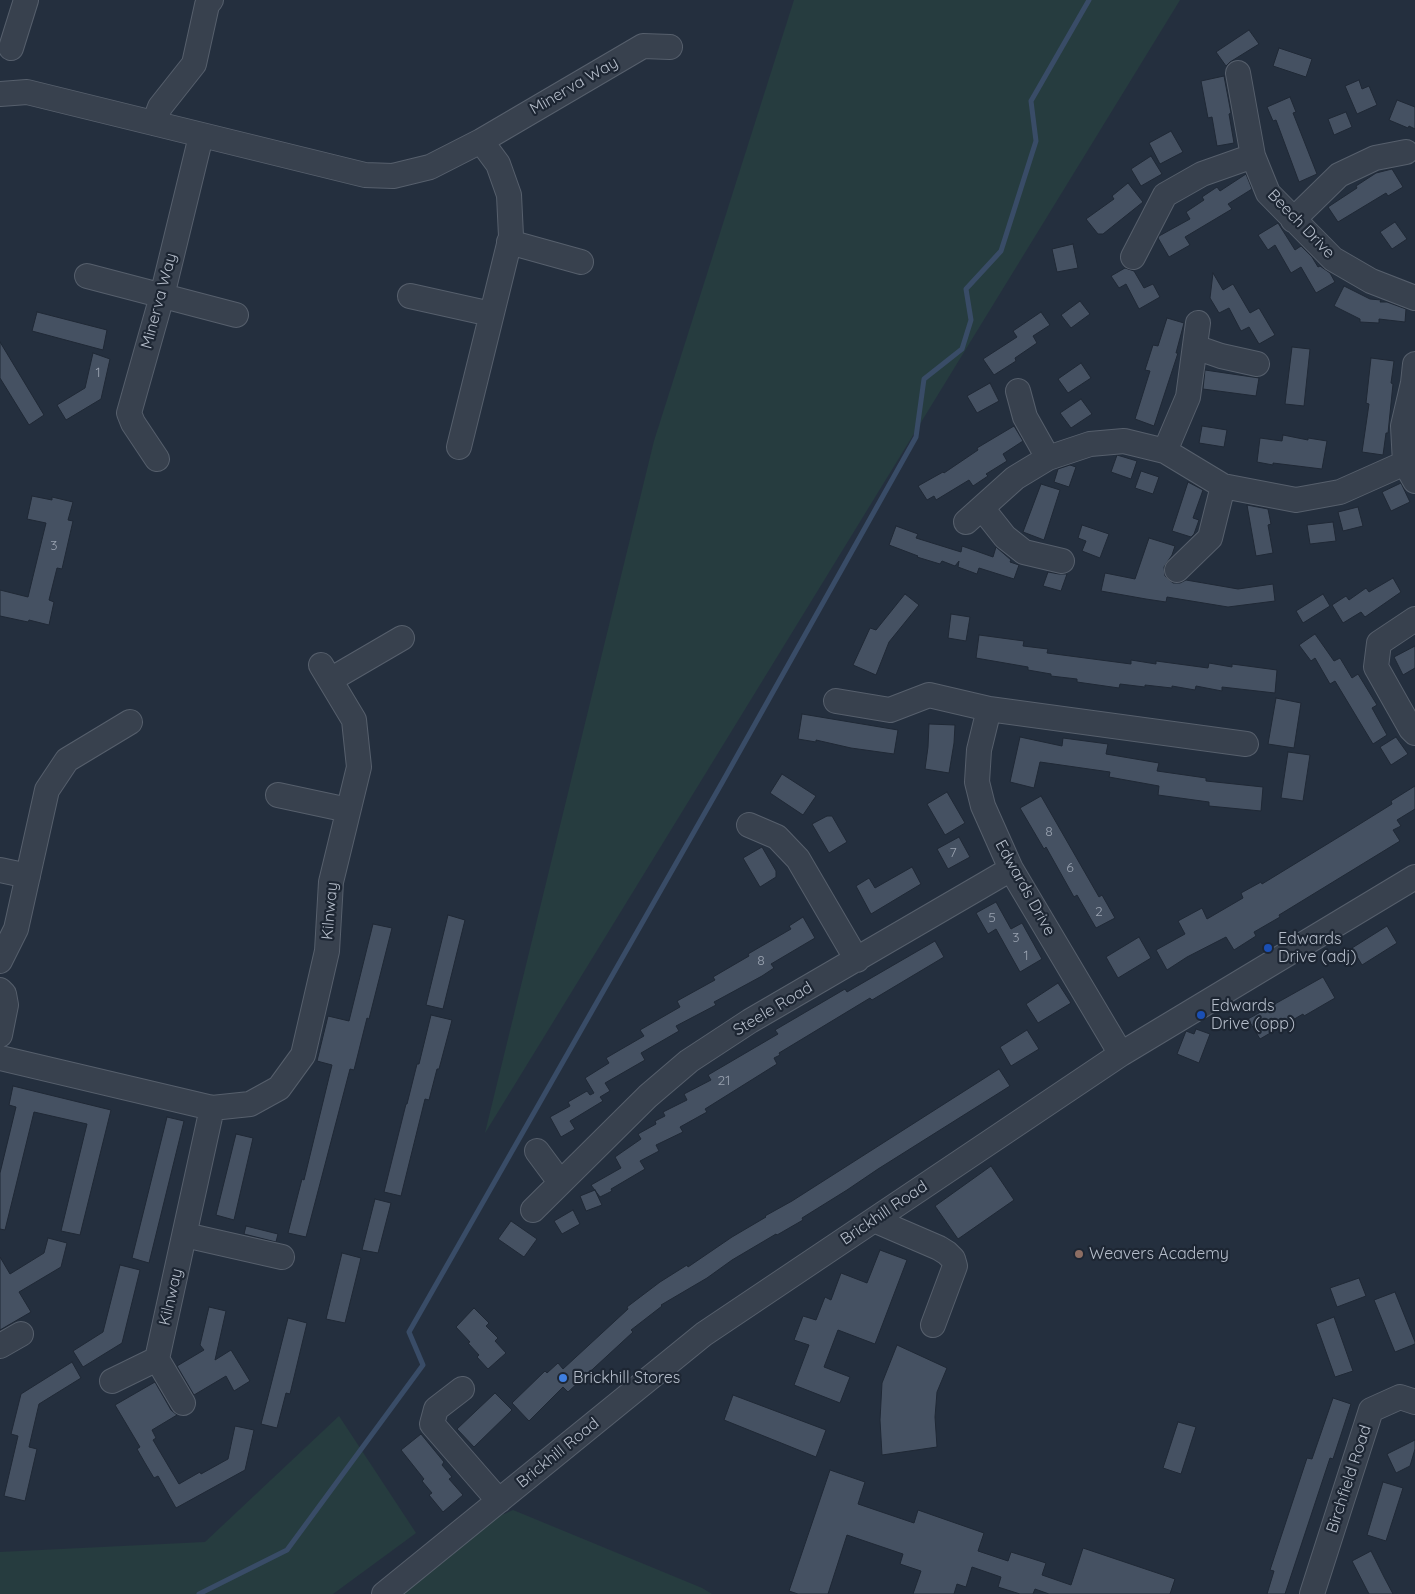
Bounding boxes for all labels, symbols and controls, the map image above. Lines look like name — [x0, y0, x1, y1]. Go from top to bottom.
street label: Minerva Way — [527, 53, 621, 119]
street label: Beech Drive — [1263, 185, 1339, 263]
street label: Minerva Way — [137, 251, 181, 351]
house number: 1 — [95, 365, 101, 381]
house number: 3 — [50, 538, 58, 554]
house number: 8 — [1045, 824, 1053, 840]
street label: Edwards Drive — [991, 837, 1059, 939]
house number: 7 — [949, 845, 957, 861]
house number: 6 — [1066, 860, 1074, 876]
street label: Kilnway — [318, 881, 342, 941]
house number: 2 — [1095, 904, 1103, 920]
house number: 5 — [988, 910, 996, 926]
place label: Edwards Drive (adj) — [1278, 929, 1357, 967]
house number: 3 — [1012, 930, 1020, 946]
marker: Edwards Drive (adj) — [1262, 942, 1274, 954]
house number: 1 — [1023, 948, 1029, 964]
house number: 8 — [757, 953, 765, 969]
street label: Steele Road — [730, 978, 816, 1040]
place label: Edwards Drive (opp) — [1211, 996, 1295, 1034]
marker: Edwards Drive (opp) — [1195, 1009, 1207, 1021]
house number: 21 — [718, 1073, 730, 1089]
street label: Brickhill Road — [837, 1177, 931, 1249]
place label: Weavers Academy — [1089, 1244, 1229, 1264]
marker: Weavers Academy — [1073, 1248, 1085, 1260]
street label: Kilnway — [155, 1267, 187, 1327]
place label: Brickhill Stores — [573, 1368, 680, 1388]
marker: Brickhill Stores — [557, 1372, 569, 1384]
street label: Brickhill Road — [513, 1414, 603, 1492]
street label: Birchfield Road — [1322, 1423, 1376, 1535]

